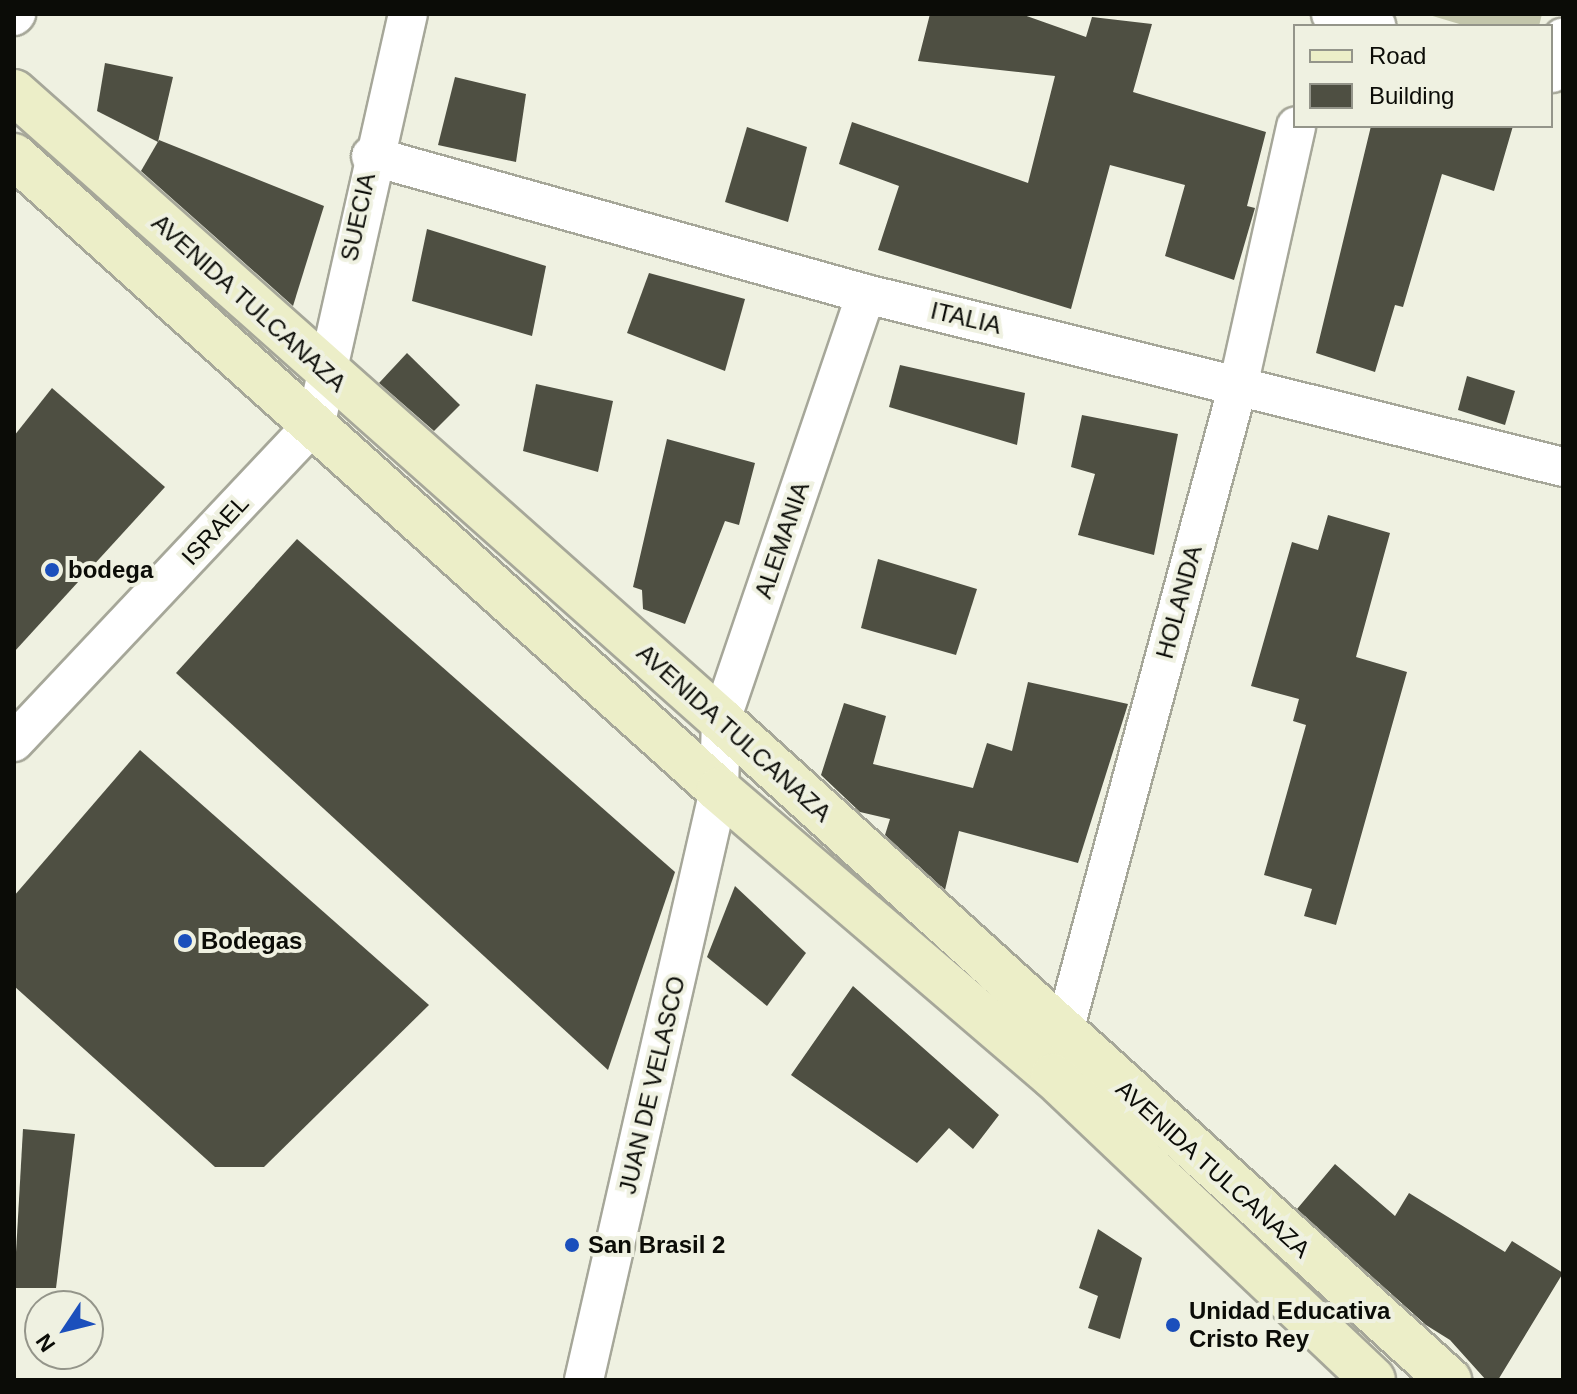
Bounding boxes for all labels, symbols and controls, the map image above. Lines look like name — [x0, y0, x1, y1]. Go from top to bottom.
legend — [1293, 24, 1553, 128]
text: Road — [1369, 42, 1426, 69]
text: Building — [1369, 82, 1454, 109]
street label: SUECIA — [335, 170, 381, 264]
street label: AVENIDA TULCANAZA — [145, 208, 353, 398]
street label: ITALIA — [928, 296, 1004, 340]
street label: ALEMANIA — [749, 478, 815, 602]
street label: ISRAEL — [175, 489, 255, 571]
street label: HOLANDA — [1150, 542, 1208, 662]
place label: bodega — [68, 556, 153, 584]
marker: bodega — [43, 561, 61, 579]
street label: AVENIDA TULCANAZA — [630, 638, 838, 828]
place label: Bodegas — [201, 927, 302, 955]
marker: Bodegas — [176, 932, 194, 950]
street label: JUAN DE VELASCO — [613, 973, 691, 1197]
street label: AVENIDA TULCANAZA — [1109, 1074, 1317, 1264]
place label: San Brasil 2 — [588, 1231, 725, 1259]
marker: San Brasil 2 — [563, 1236, 581, 1254]
north arrow — [24, 1290, 104, 1370]
place label: Unidad Educativa Cristo Rey — [1189, 1297, 1390, 1353]
marker: Unidad Educativa Cristo Rey — [1164, 1316, 1182, 1334]
text: N — [31, 1329, 60, 1357]

